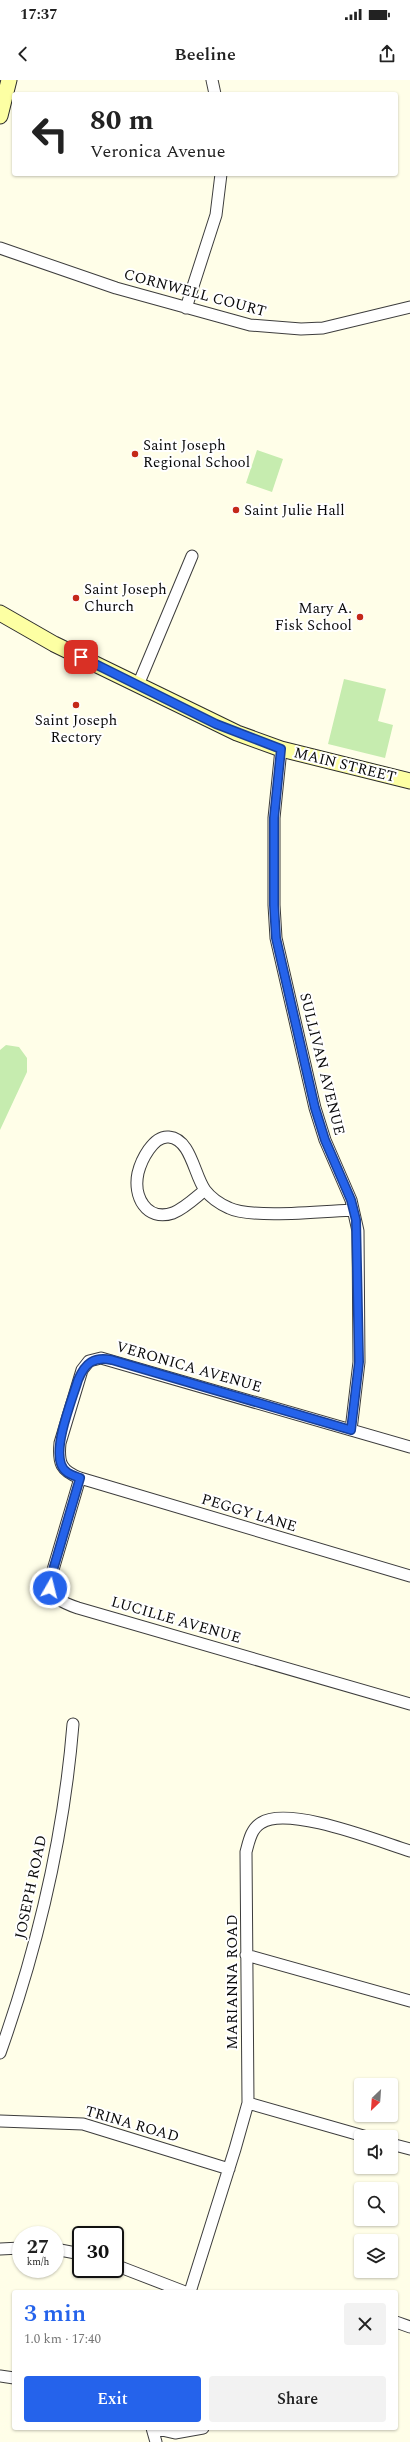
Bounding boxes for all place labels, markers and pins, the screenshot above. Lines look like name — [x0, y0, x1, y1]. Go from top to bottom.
place label: Saint Joseph Regional School — [143, 434, 250, 474]
marker: Saint Joseph Regional School — [130, 449, 140, 459]
place label: Saint Julie Hall — [244, 499, 345, 522]
marker: Saint Julie Hall — [231, 505, 241, 515]
place label: Saint Joseph Church — [84, 578, 167, 618]
marker: Saint Joseph Church — [71, 593, 81, 603]
place label: Mary A. Fisk School — [275, 597, 352, 637]
marker: Mary A. Fisk School — [355, 612, 365, 622]
pin — [64, 640, 98, 674]
marker: Saint Joseph Rectory — [71, 700, 81, 710]
place label: Saint Joseph Rectory — [35, 709, 118, 749]

